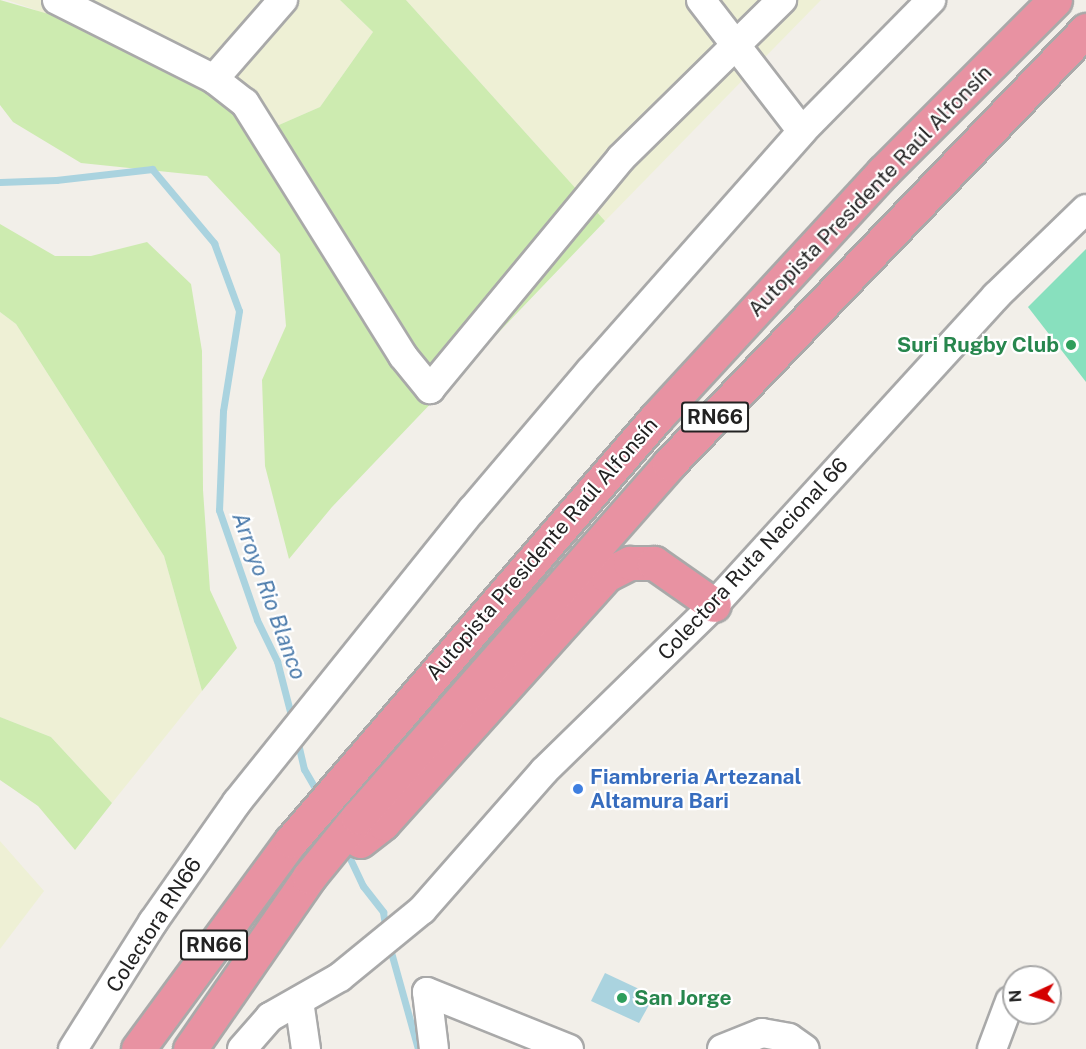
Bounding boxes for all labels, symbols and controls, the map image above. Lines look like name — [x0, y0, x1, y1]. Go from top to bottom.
street label: Autopista Presidente Raúl Alfonsín — [743, 60, 997, 322]
place label: Suri Rugby Club — [897, 332, 1059, 358]
marker: Suri Rugby Club — [1064, 338, 1078, 352]
road number: RN66 — [680, 400, 750, 434]
street label: Autopista Presidente Raúl Alfonsín — [421, 412, 663, 686]
street label: Colectora Ruta Nacional 66 — [653, 453, 853, 665]
water label: Arroyo Rio Blanco — [226, 509, 312, 683]
place label: Fiambreria Artezanal Altamura Bari — [590, 764, 801, 814]
marker: Fiambreria Artezanal Altamura Bari — [571, 782, 585, 796]
street label: Colectora RN66 — [101, 853, 207, 997]
road number: RN66 — [180, 928, 248, 962]
north arrow — [1002, 965, 1062, 1025]
place label: San Jorge — [634, 985, 732, 1011]
text: N — [1006, 989, 1025, 1003]
marker: San Jorge — [615, 991, 629, 1005]

